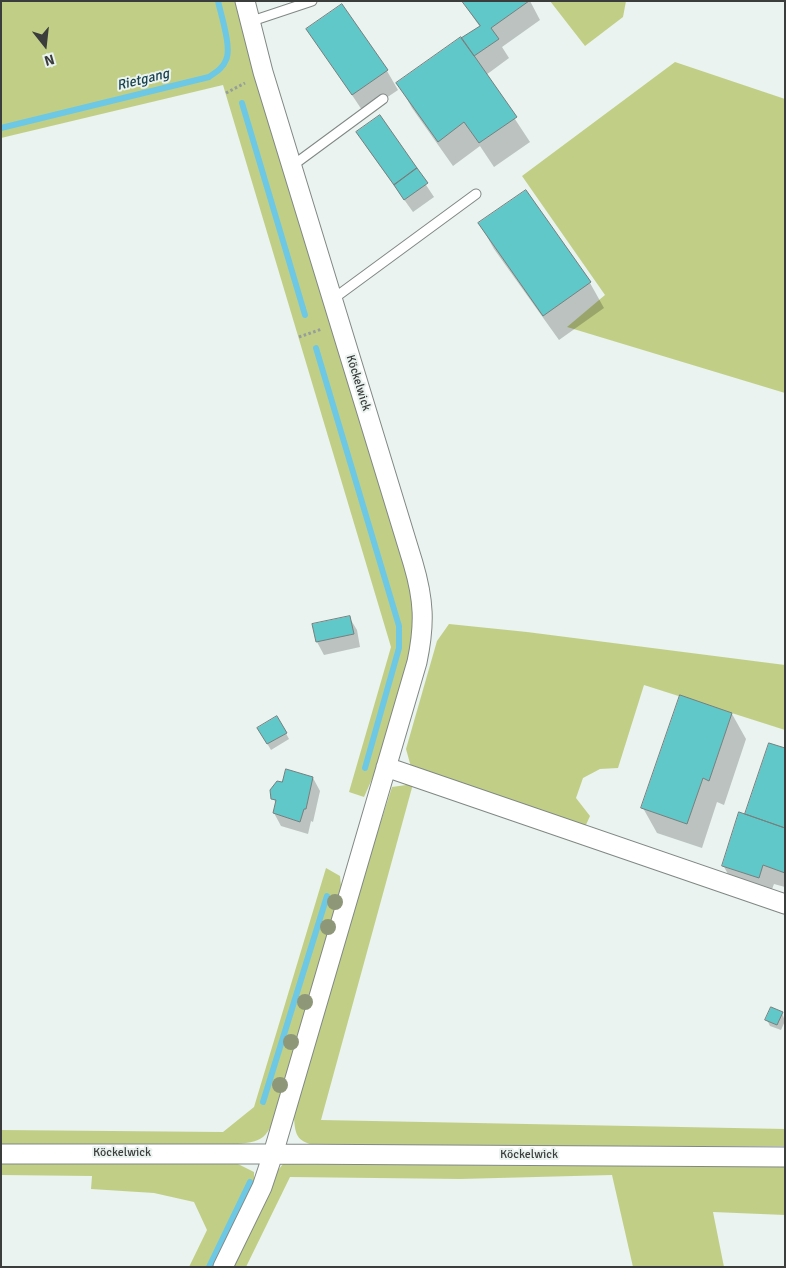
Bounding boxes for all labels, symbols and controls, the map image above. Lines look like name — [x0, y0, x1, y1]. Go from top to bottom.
north arrow — [20, 20, 70, 70]
text: N — [42, 50, 56, 69]
water label: Rietgang — [115, 65, 171, 95]
street label: Köckelwick — [343, 353, 373, 413]
street label: Köckelwick — [93, 1146, 151, 1160]
street label: Köckelwick — [500, 1148, 558, 1162]

